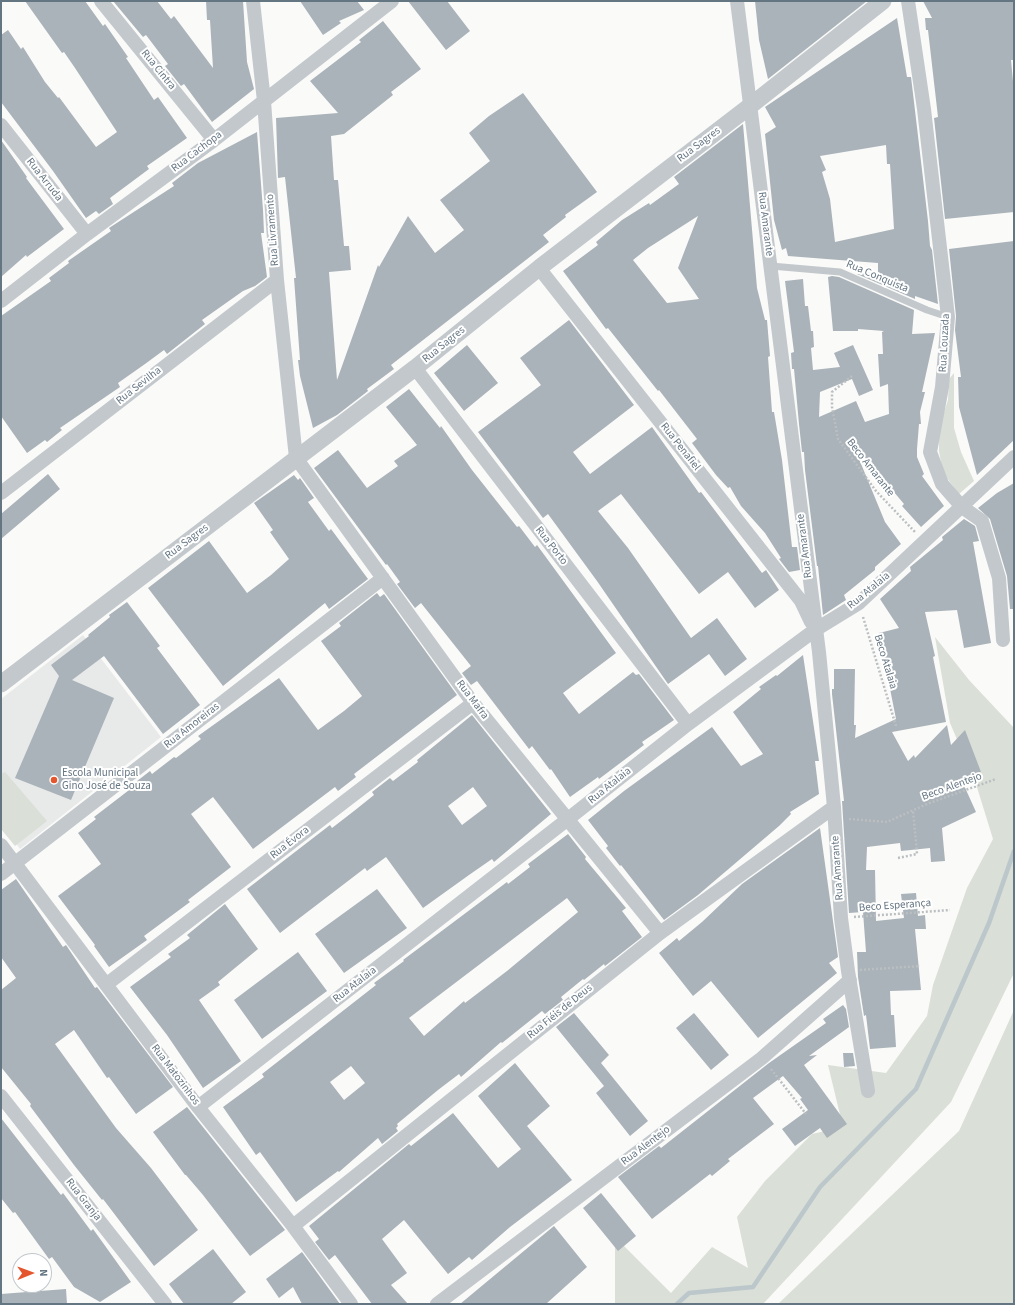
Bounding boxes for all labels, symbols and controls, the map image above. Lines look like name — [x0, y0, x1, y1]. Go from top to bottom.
street label: Rua Cintra — [138, 47, 178, 93]
street label: Rua Sagres — [675, 124, 723, 166]
street label: Rua Cachopa — [169, 129, 225, 175]
street label: Rua Arruda — [23, 156, 65, 204]
street label: Rua Amarante — [755, 191, 775, 257]
street label: Rua Livramento — [264, 193, 282, 267]
street label: Rua Conquista — [844, 258, 910, 296]
street label: Rua Louzada — [937, 313, 953, 373]
street label: Rua Sagres — [420, 324, 468, 366]
street label: Rua Sevilha — [114, 364, 164, 408]
street label: Rua Penafiel — [657, 420, 703, 474]
street label: Beco Amarante — [843, 436, 897, 500]
street label: Rua Amarante — [795, 513, 815, 579]
street label: Rua Sagres — [163, 521, 211, 563]
street label: Rua Porto — [532, 524, 570, 568]
street label: Rua Atalaia — [845, 569, 893, 613]
street label: Beco Atalaia — [870, 633, 900, 691]
street label: Rua Mafra — [453, 678, 491, 722]
street label: Rua Amoreiras — [162, 700, 222, 752]
street label: Rua Atalaia — [586, 765, 634, 807]
place label: Escola Municipal Gino José de Souza — [62, 767, 151, 793]
street label: Beco Alentejo — [920, 770, 984, 804]
marker: Escola Municipal Gino José de Souza — [49, 775, 59, 785]
street label: Rua Évora — [268, 824, 312, 862]
street label: Rua Amarante — [829, 835, 847, 901]
street label: Beco Esperança — [858, 897, 932, 915]
street label: Rua Atalaia — [331, 964, 379, 1006]
street label: Rua Fiéis de Deus — [525, 982, 595, 1042]
street label: Rua Matozinhos — [148, 1042, 202, 1108]
street label: Rua Alentejo — [619, 1123, 673, 1169]
street label: Rua Granja — [62, 1176, 104, 1224]
north arrow — [12, 1253, 52, 1293]
text: N — [36, 1269, 51, 1277]

